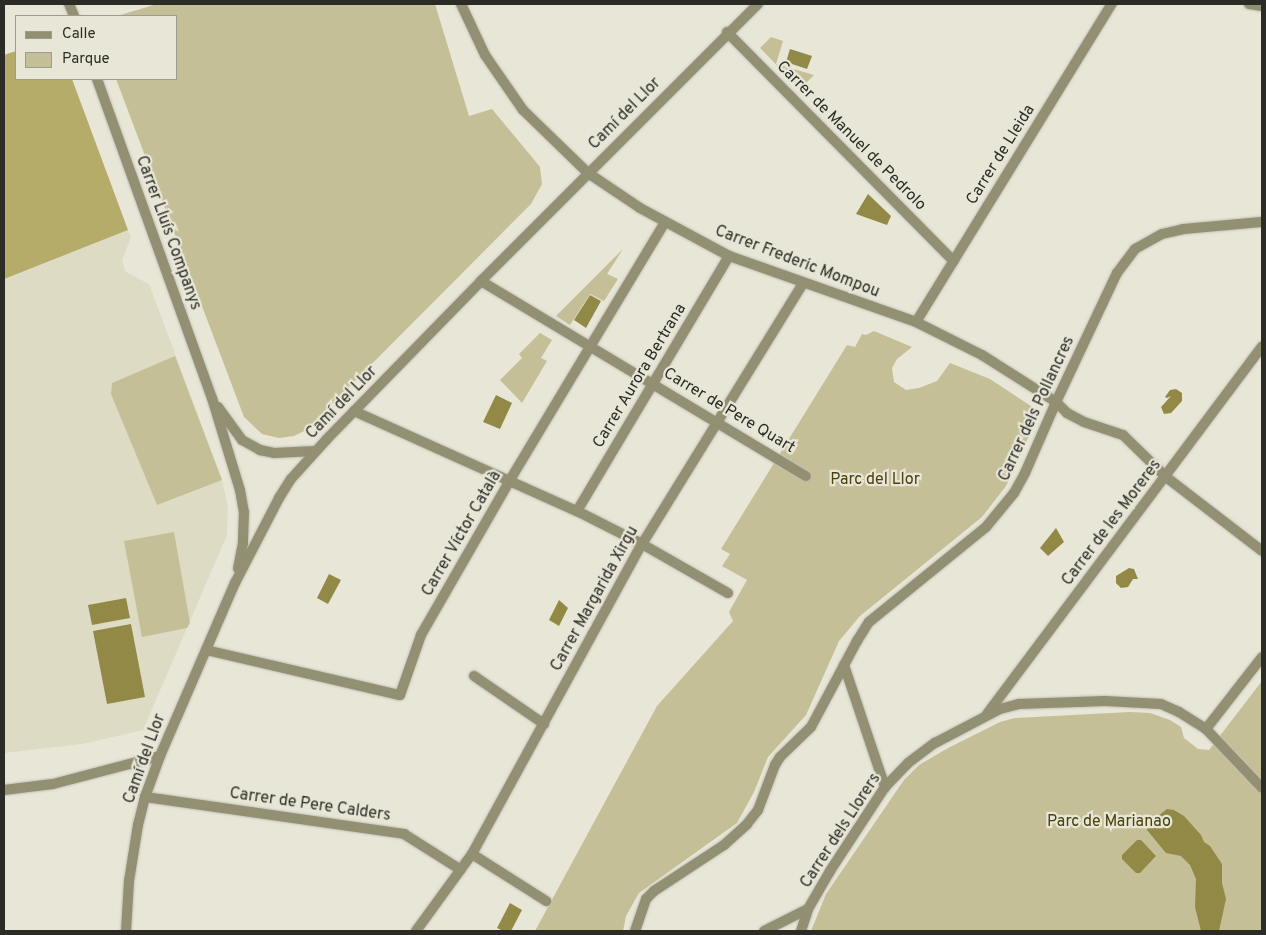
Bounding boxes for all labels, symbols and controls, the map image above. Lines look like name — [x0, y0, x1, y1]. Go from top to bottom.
legend — [15, 15, 178, 80]
text: Calle — [62, 25, 96, 44]
text: Parque — [62, 50, 110, 69]
street label: Carrer de Manuel de Pedrolo — [772, 57, 930, 215]
street label: Camí del Llor — [585, 74, 665, 154]
street label: Carrer de Lleida — [963, 101, 1039, 209]
street label: Carrer Lluís Companys — [131, 153, 205, 313]
street label: Carrer Frederic Mompou — [712, 222, 882, 302]
street label: Carrer Aurora Bertrana — [589, 300, 691, 452]
street label: Carrer dels Pollancres — [995, 333, 1079, 485]
street label: Camí del Llor — [302, 362, 382, 444]
street label: Carrer de Pere Quart — [660, 364, 798, 458]
street label: Carrer de les Moreres — [1058, 456, 1166, 590]
street label: Carrer Víctor Català — [418, 468, 506, 600]
park label: Parc del Llor — [830, 470, 920, 490]
street label: Carrer Margarida Xirgu — [547, 523, 643, 675]
street label: Camí del Llor — [120, 711, 170, 807]
street label: Carrer dels Llorers — [797, 770, 885, 892]
street label: Carrer de Pere Calders — [228, 784, 392, 826]
park label: Parc de Marianao — [1047, 812, 1171, 832]

